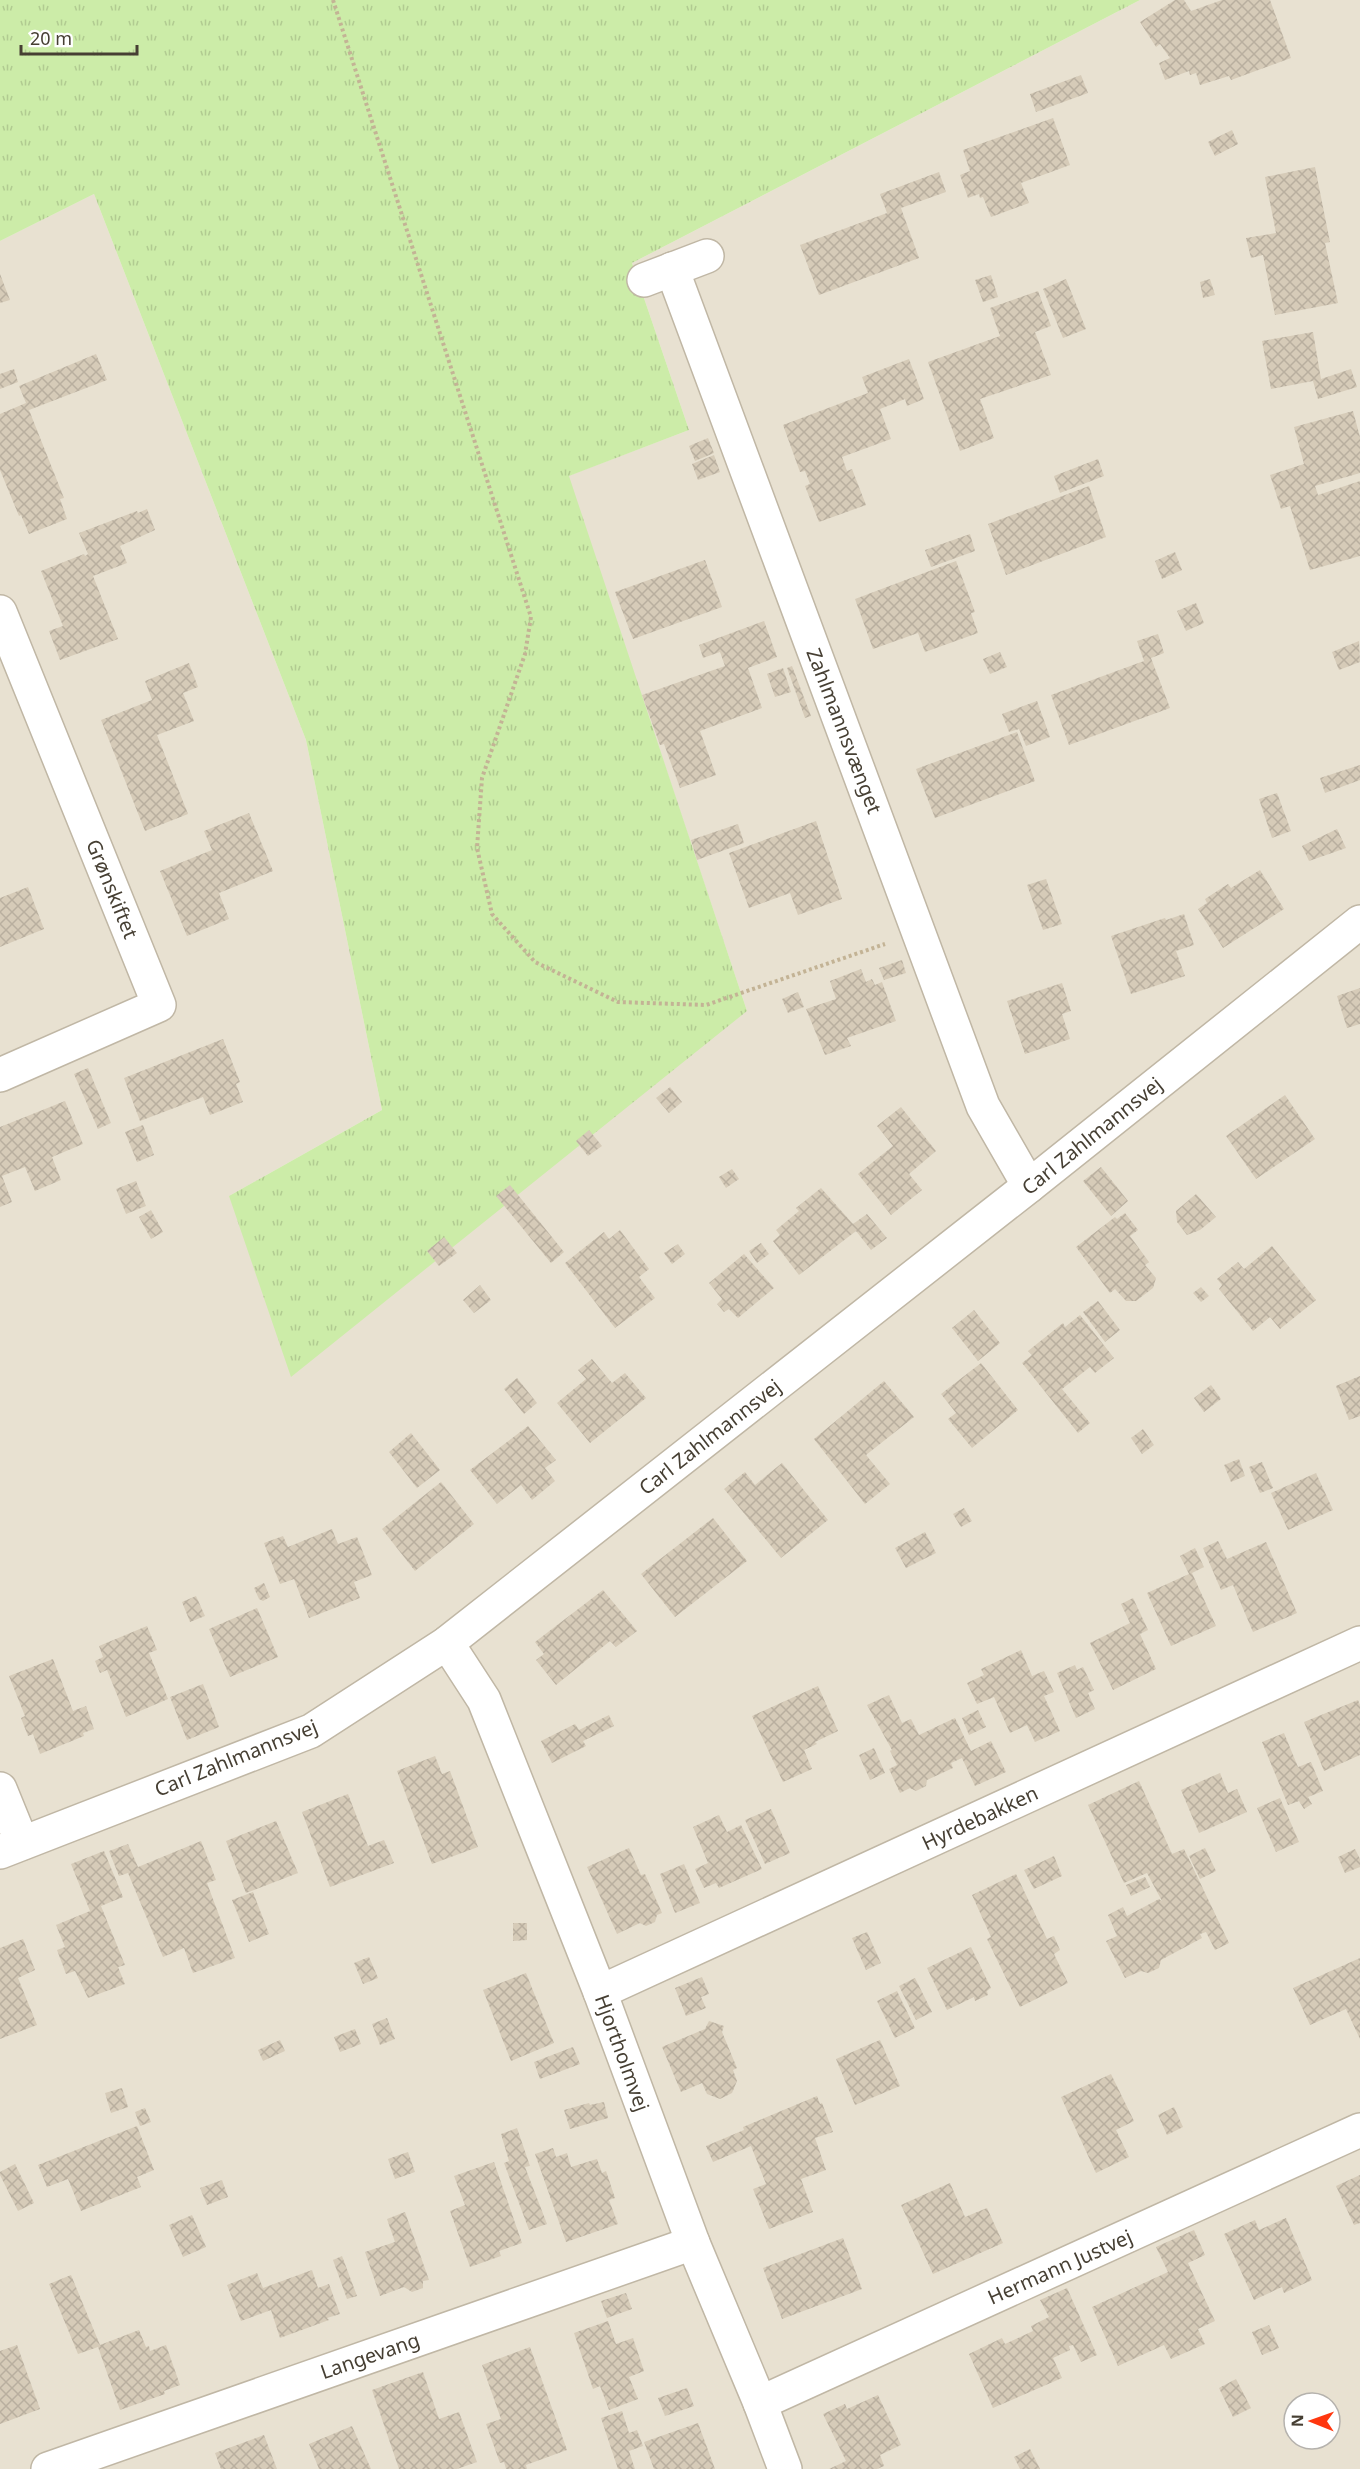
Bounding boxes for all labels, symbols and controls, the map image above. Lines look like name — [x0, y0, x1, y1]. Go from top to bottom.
scale bar — [21, 18, 136, 56]
text: 20 m — [30, 26, 72, 50]
street label: Zahlmannsvænget — [801, 644, 888, 817]
street label: Grønskiftet — [80, 835, 145, 943]
street label: Carl Zahlmannsvej — [1016, 1071, 1168, 1201]
street label: Carl Zahlmannsvej — [633, 1373, 786, 1501]
street label: Carl Zahlmannsvej — [150, 1713, 321, 1803]
street label: Hyrdebakken — [917, 1779, 1042, 1856]
street label: Hjortholmvej — [589, 1991, 656, 2115]
street label: Hermann Justvej — [983, 2223, 1136, 2310]
street label: Langevang — [317, 2326, 423, 2385]
north arrow — [1282, 2391, 1342, 2451]
text: N — [1286, 2414, 1308, 2427]

